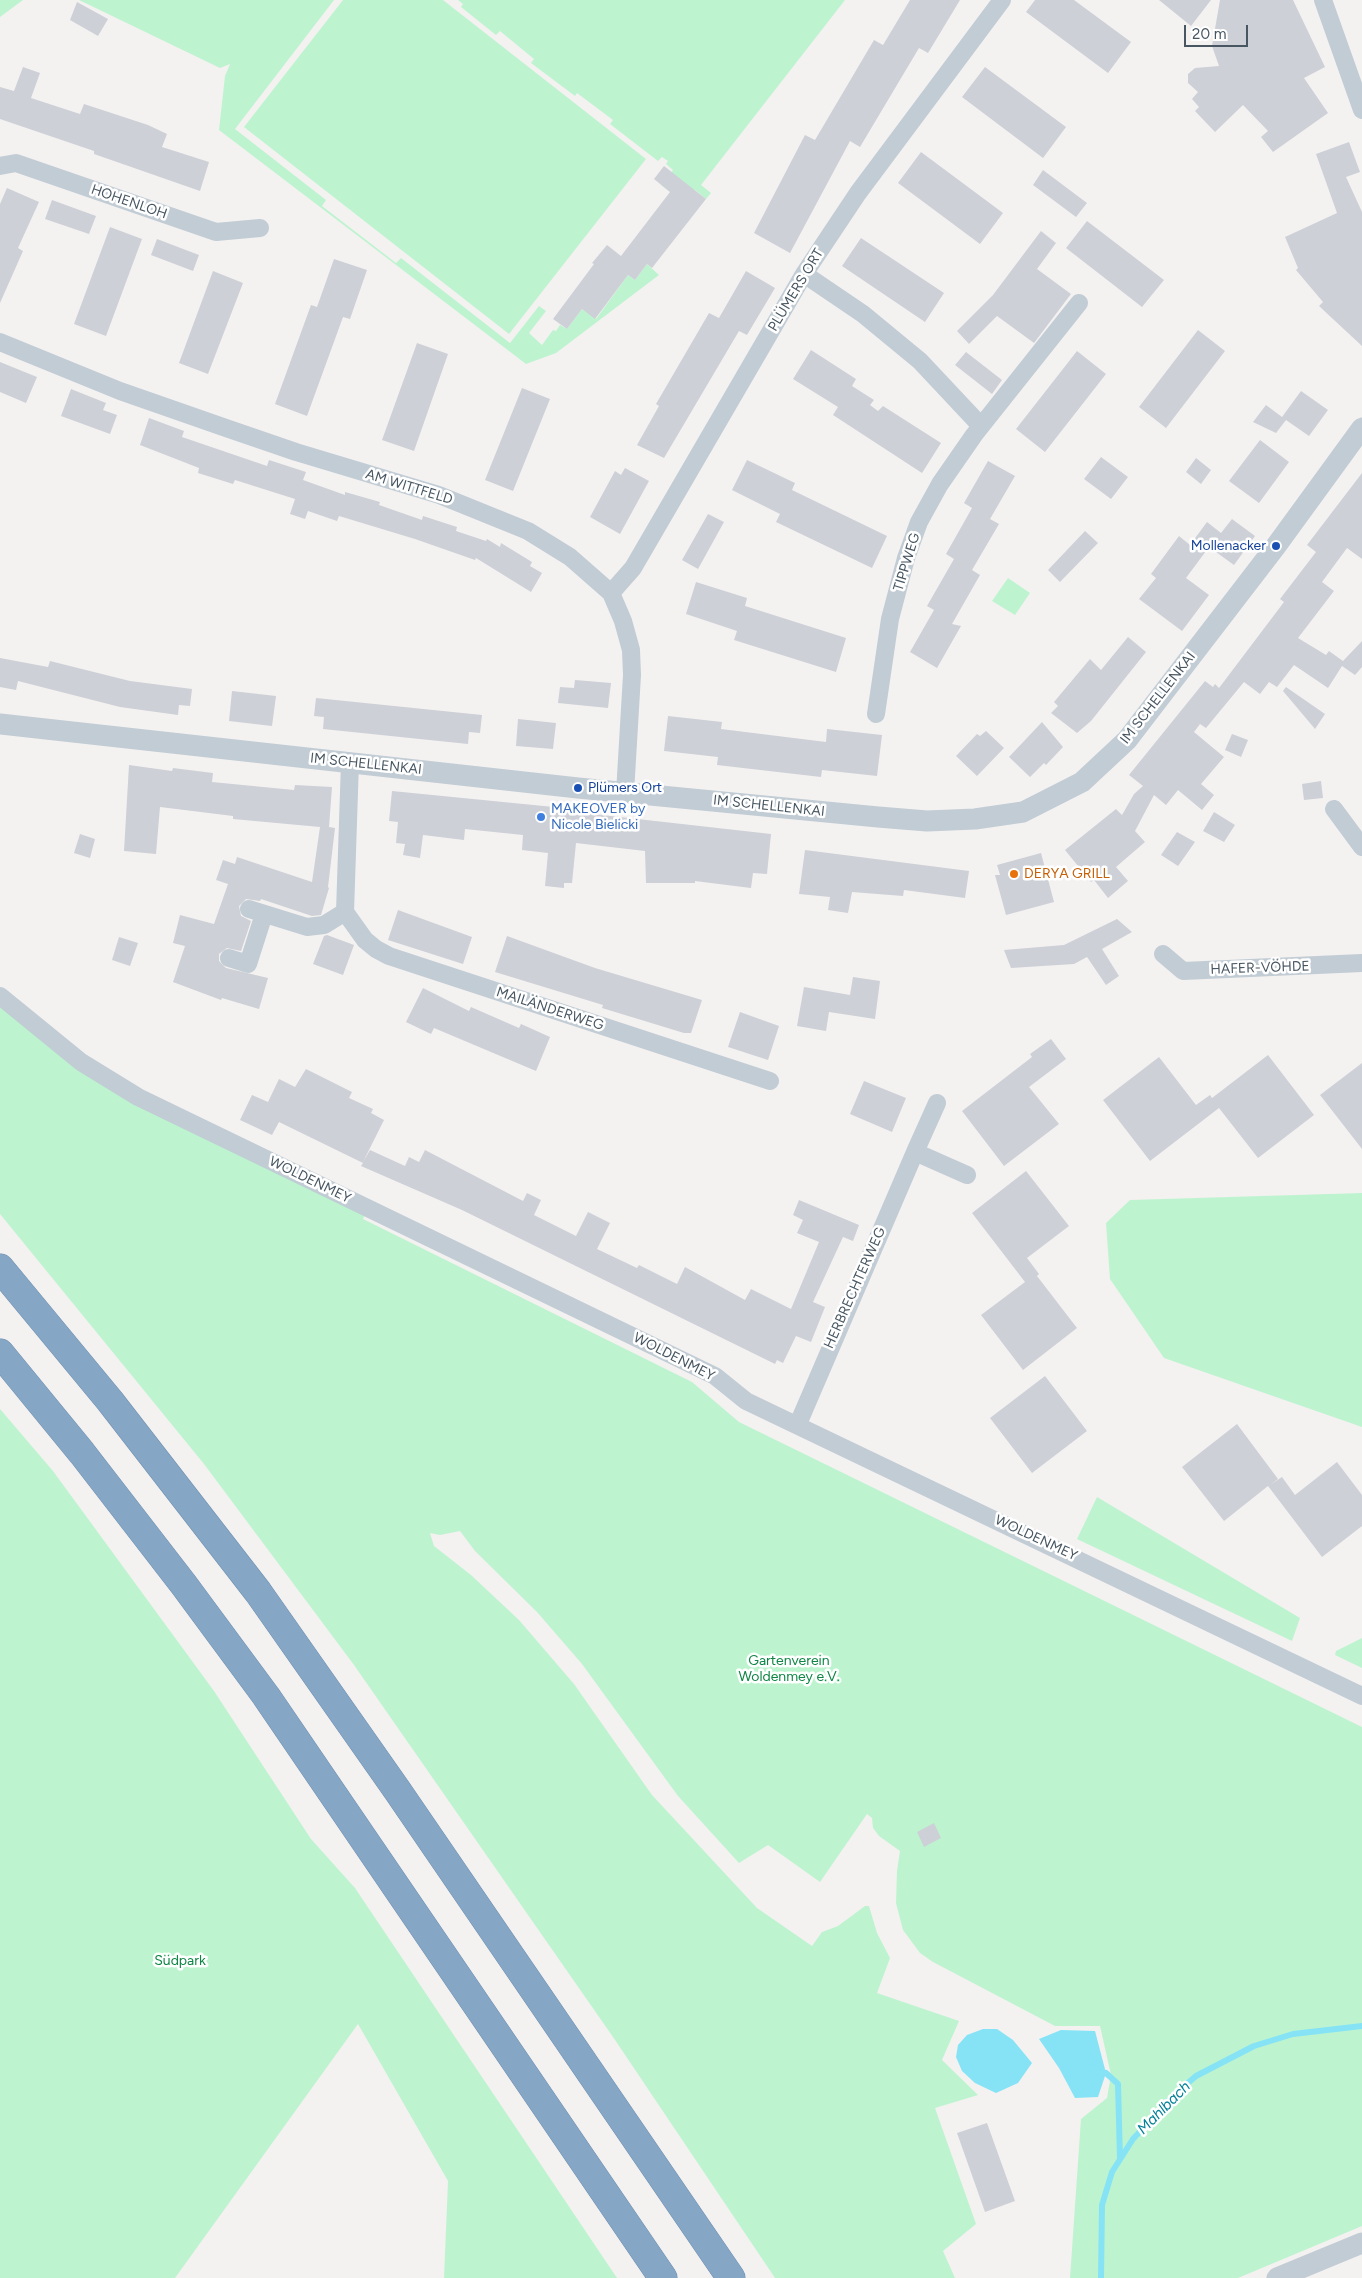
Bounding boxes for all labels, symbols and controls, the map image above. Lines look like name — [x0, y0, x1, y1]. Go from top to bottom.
scale bar — [1187, 15, 1251, 47]
text: 20 m — [1192, 25, 1226, 43]
street label: HOHENLOH — [89, 181, 169, 223]
street label: PLÜMERS ORT — [765, 246, 827, 334]
street label: AM WITTFELD — [363, 466, 455, 508]
street label: TIPPWEG — [890, 531, 924, 593]
place label: Mollenacker — [1191, 538, 1266, 554]
marker: Mollenacker — [1270, 540, 1282, 552]
street label: IM SCHELLENKAI — [1117, 649, 1199, 747]
street label: IM SCHELLENKAI — [309, 750, 423, 778]
place label: Plümers Ort — [588, 780, 662, 796]
marker: Plümers Ort — [572, 782, 584, 794]
street label: IM SCHELLENKAI — [712, 792, 826, 820]
place label: MAKEOVER by Nicole Bielicki — [551, 801, 645, 834]
marker: MAKEOVER by Nicole Bielicki — [535, 811, 547, 823]
place label: DERYA GRILL — [1024, 866, 1110, 882]
marker: DERYA GRILL — [1008, 868, 1020, 880]
street label: HAFER-VÖHDE — [1210, 958, 1310, 978]
street label: MAILÄNDERWEG — [494, 984, 606, 1034]
street label: WOLDENMEY — [266, 1153, 354, 1207]
street label: HERBRECHTERWEG — [821, 1225, 889, 1351]
street label: WOLDENMEY — [631, 1329, 717, 1385]
street label: WOLDENMEY — [992, 1512, 1080, 1564]
park label: Gartenverein Woldenmey e.V. — [738, 1653, 840, 1685]
park label: Südpark — [154, 1953, 206, 1969]
water label: Mahlbach — [1134, 2078, 1194, 2138]

